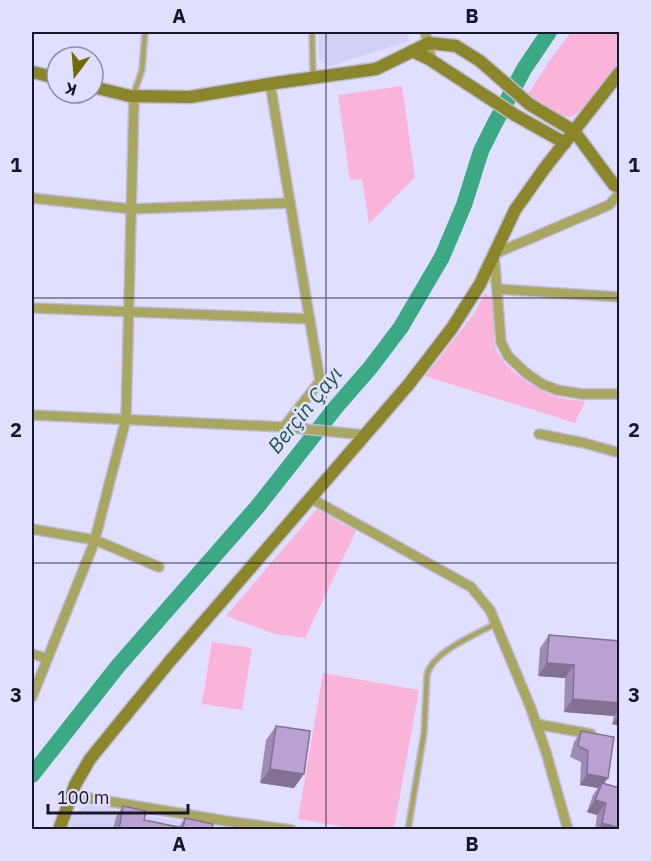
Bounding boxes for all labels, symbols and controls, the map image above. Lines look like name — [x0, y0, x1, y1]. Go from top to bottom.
text: A — [172, 2, 186, 29]
text: B — [465, 2, 479, 29]
north arrow — [45, 45, 105, 105]
text: K — [63, 78, 79, 101]
text: 1 — [10, 151, 22, 178]
text: 1 — [628, 151, 640, 178]
water label: Berçin Çayı — [261, 360, 348, 459]
text: 2 — [10, 416, 22, 443]
text: 2 — [628, 416, 640, 443]
text: 3 — [10, 681, 22, 708]
text: 3 — [628, 681, 640, 708]
scale bar — [48, 777, 188, 815]
text: 100 m — [57, 786, 109, 809]
text: A — [172, 830, 186, 857]
text: B — [465, 830, 479, 857]

